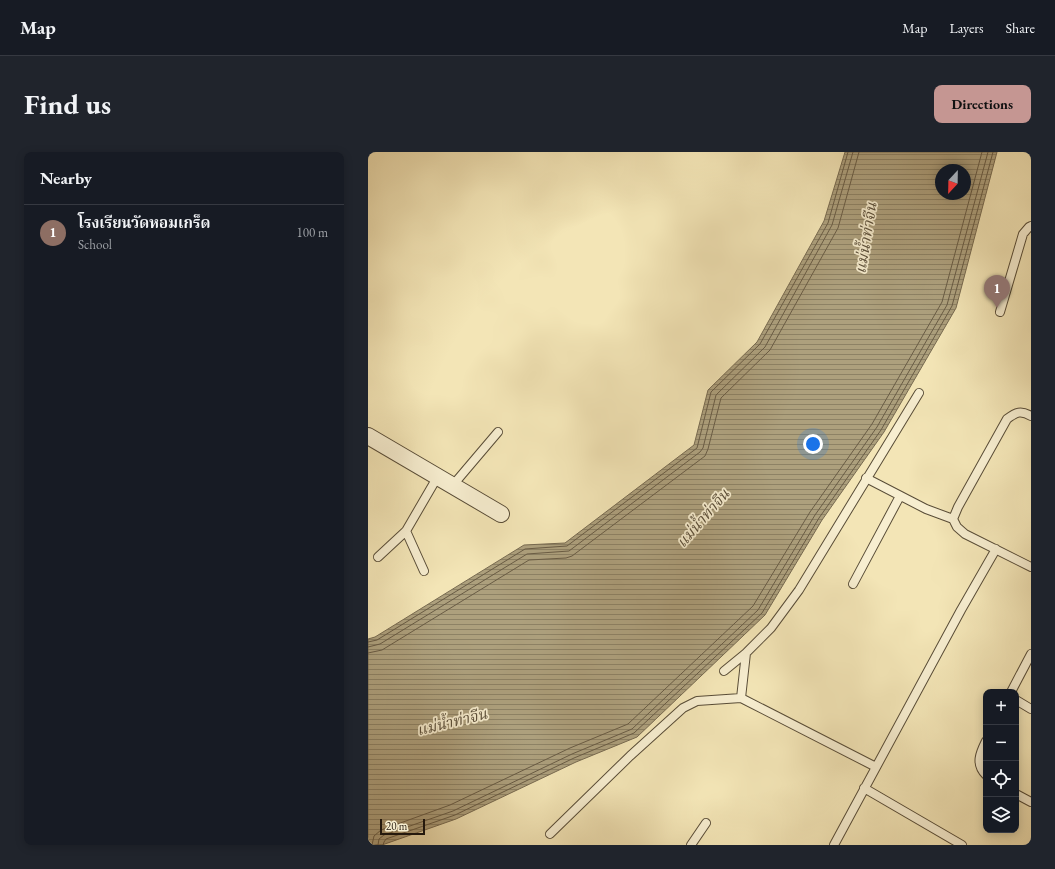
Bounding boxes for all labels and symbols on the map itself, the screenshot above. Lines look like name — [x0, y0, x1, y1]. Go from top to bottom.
north arrow — [935, 164, 971, 200]
water label: แม่น้ำท่าจีน — [850, 201, 881, 275]
pin: 1 — [984, 275, 1010, 308]
your location — [803, 434, 823, 454]
water label: แม่น้ำท่าจีน — [671, 484, 733, 551]
water label: แม่น้ำท่าจีน — [414, 703, 489, 739]
scale bar — [380, 817, 425, 836]

